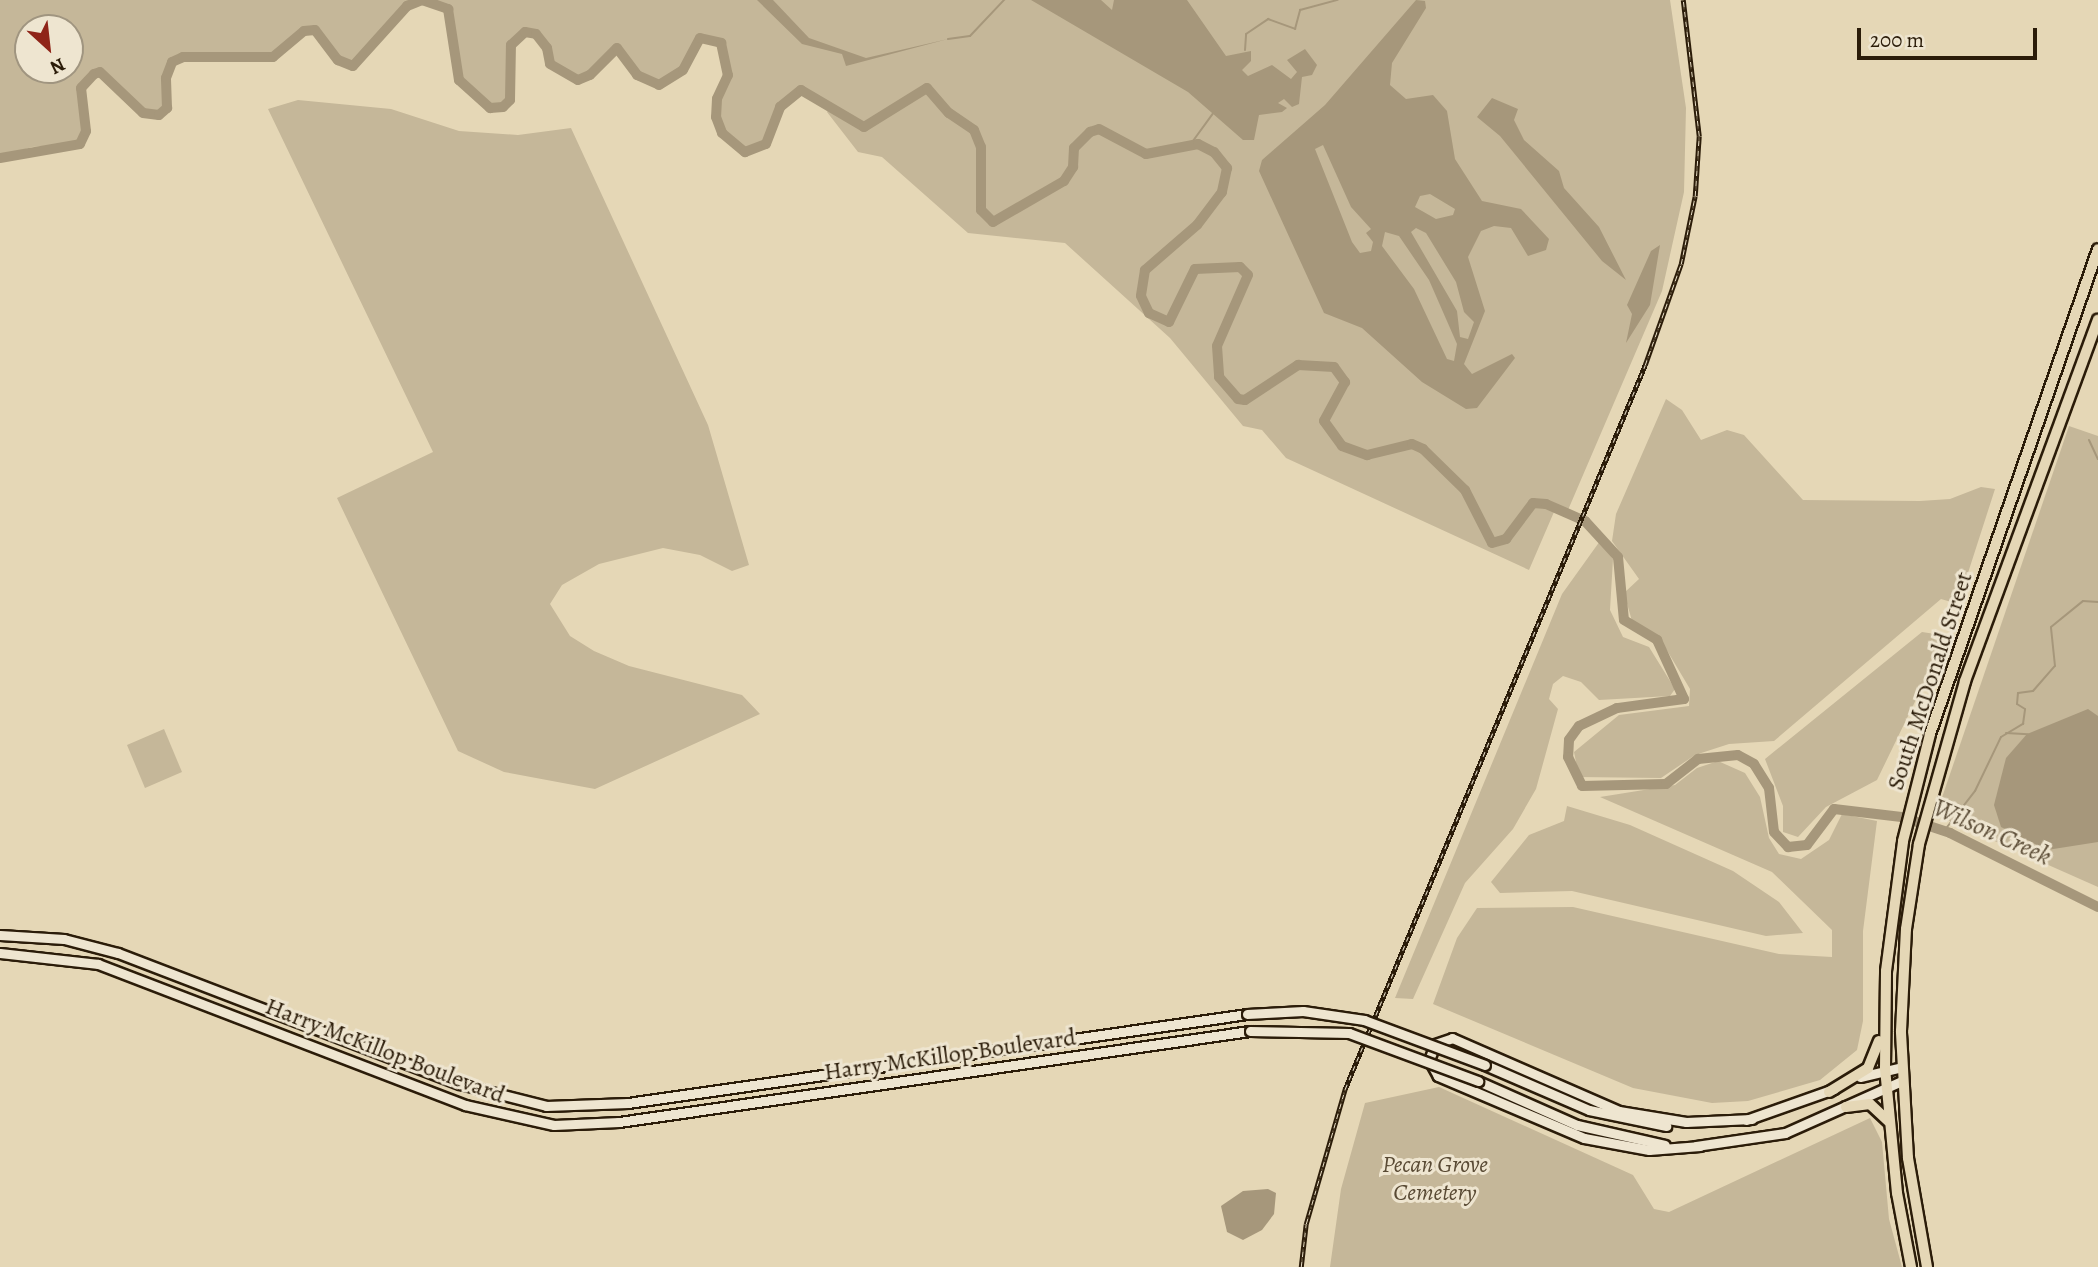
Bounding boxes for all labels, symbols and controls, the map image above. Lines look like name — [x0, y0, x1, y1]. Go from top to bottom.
north arrow — [14, 14, 84, 84]
scale bar — [1860, 14, 2040, 58]
text: 200 m — [1870, 26, 1924, 54]
text: N — [46, 51, 70, 81]
street label: South McDonald Street — [1881, 568, 1979, 794]
water label: Wilson Creek — [1928, 792, 2056, 872]
street label: Harry McKillop Boulevard — [261, 992, 509, 1110]
street label: Harry McKillop Boulevard — [822, 1023, 1078, 1087]
park label: Pecan Grove Cemetery — [1382, 1151, 1488, 1207]

